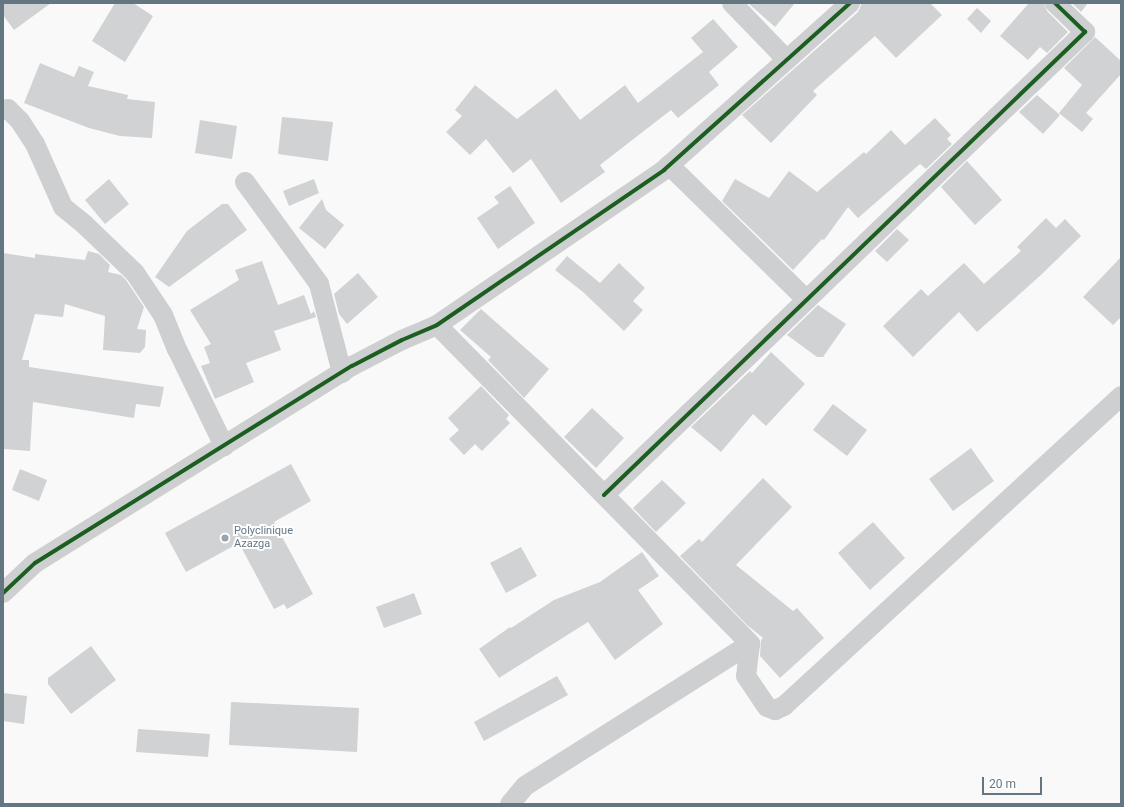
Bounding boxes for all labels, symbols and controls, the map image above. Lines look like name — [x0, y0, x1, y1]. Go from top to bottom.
place label: Polyclinique Azazga — [234, 525, 293, 551]
marker: Polyclinique Azazga — [219, 532, 231, 544]
scale bar — [984, 769, 1044, 795]
text: 20 m — [989, 777, 1016, 791]

